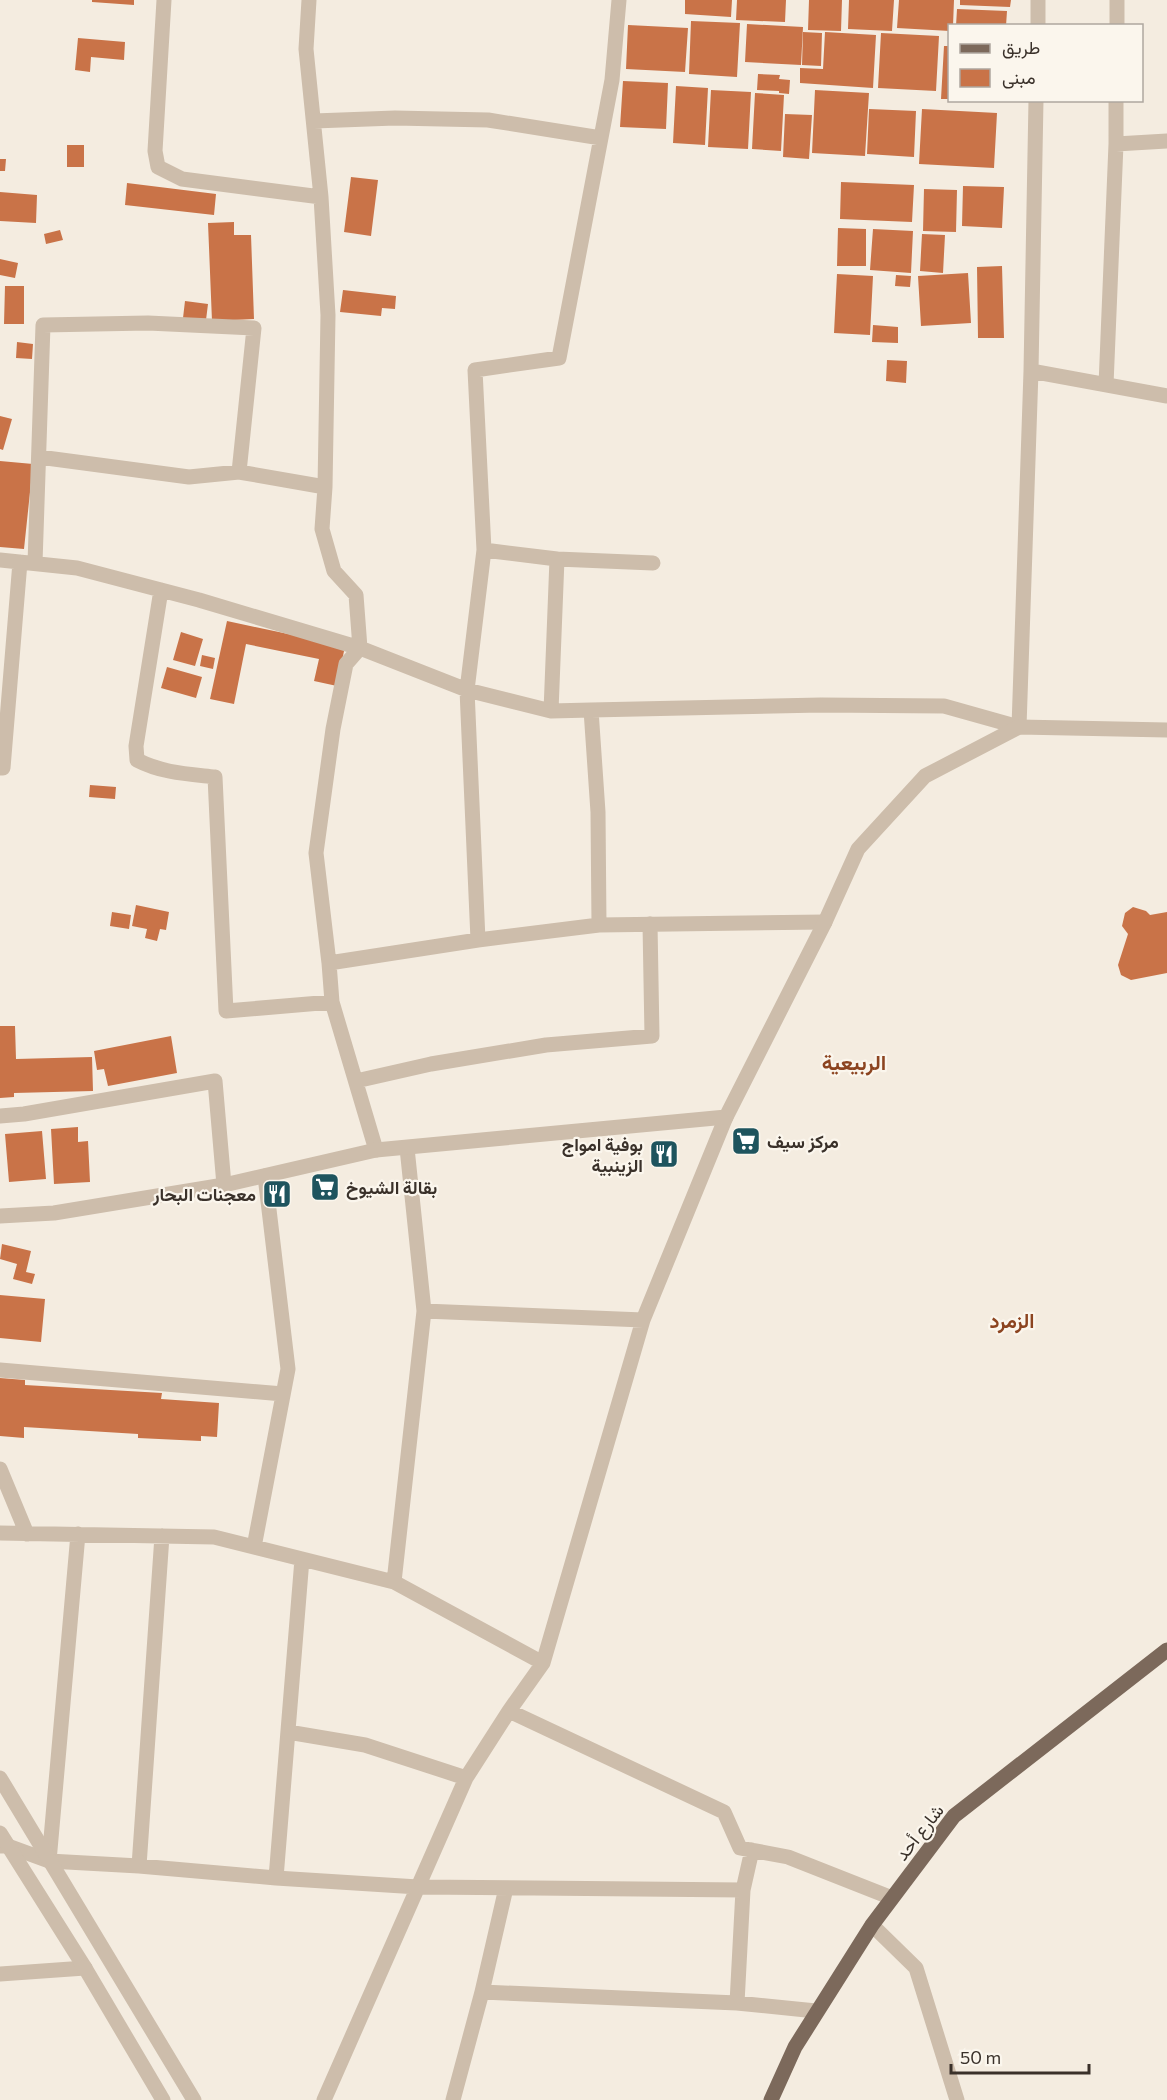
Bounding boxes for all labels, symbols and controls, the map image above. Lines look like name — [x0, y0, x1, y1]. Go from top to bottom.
legend — [948, 24, 1143, 102]
text: طريق — [1002, 36, 1040, 59]
text: مبنى — [1002, 66, 1036, 89]
district label: الربيعية — [822, 1049, 886, 1076]
supermarket icon: مركز سيف — [730, 1125, 762, 1157]
place label: مركز سيف — [767, 1130, 839, 1153]
place label: بوفية امواج الزينبية — [562, 1133, 643, 1177]
restaurant icon: بوفية امواج الزينبية — [648, 1138, 680, 1170]
supermarket icon: بقالة الشيوخ — [309, 1171, 341, 1203]
place label: بقالة الشيوخ — [346, 1176, 437, 1200]
restaurant icon: معجنات البحار — [261, 1178, 293, 1210]
place label: معجنات البحار — [152, 1183, 256, 1206]
district label: الزمرد — [990, 1308, 1034, 1334]
street label: شارع أحد — [890, 1799, 949, 1866]
scale bar — [951, 2037, 1089, 2075]
text: 50 m — [960, 2046, 1001, 2068]

